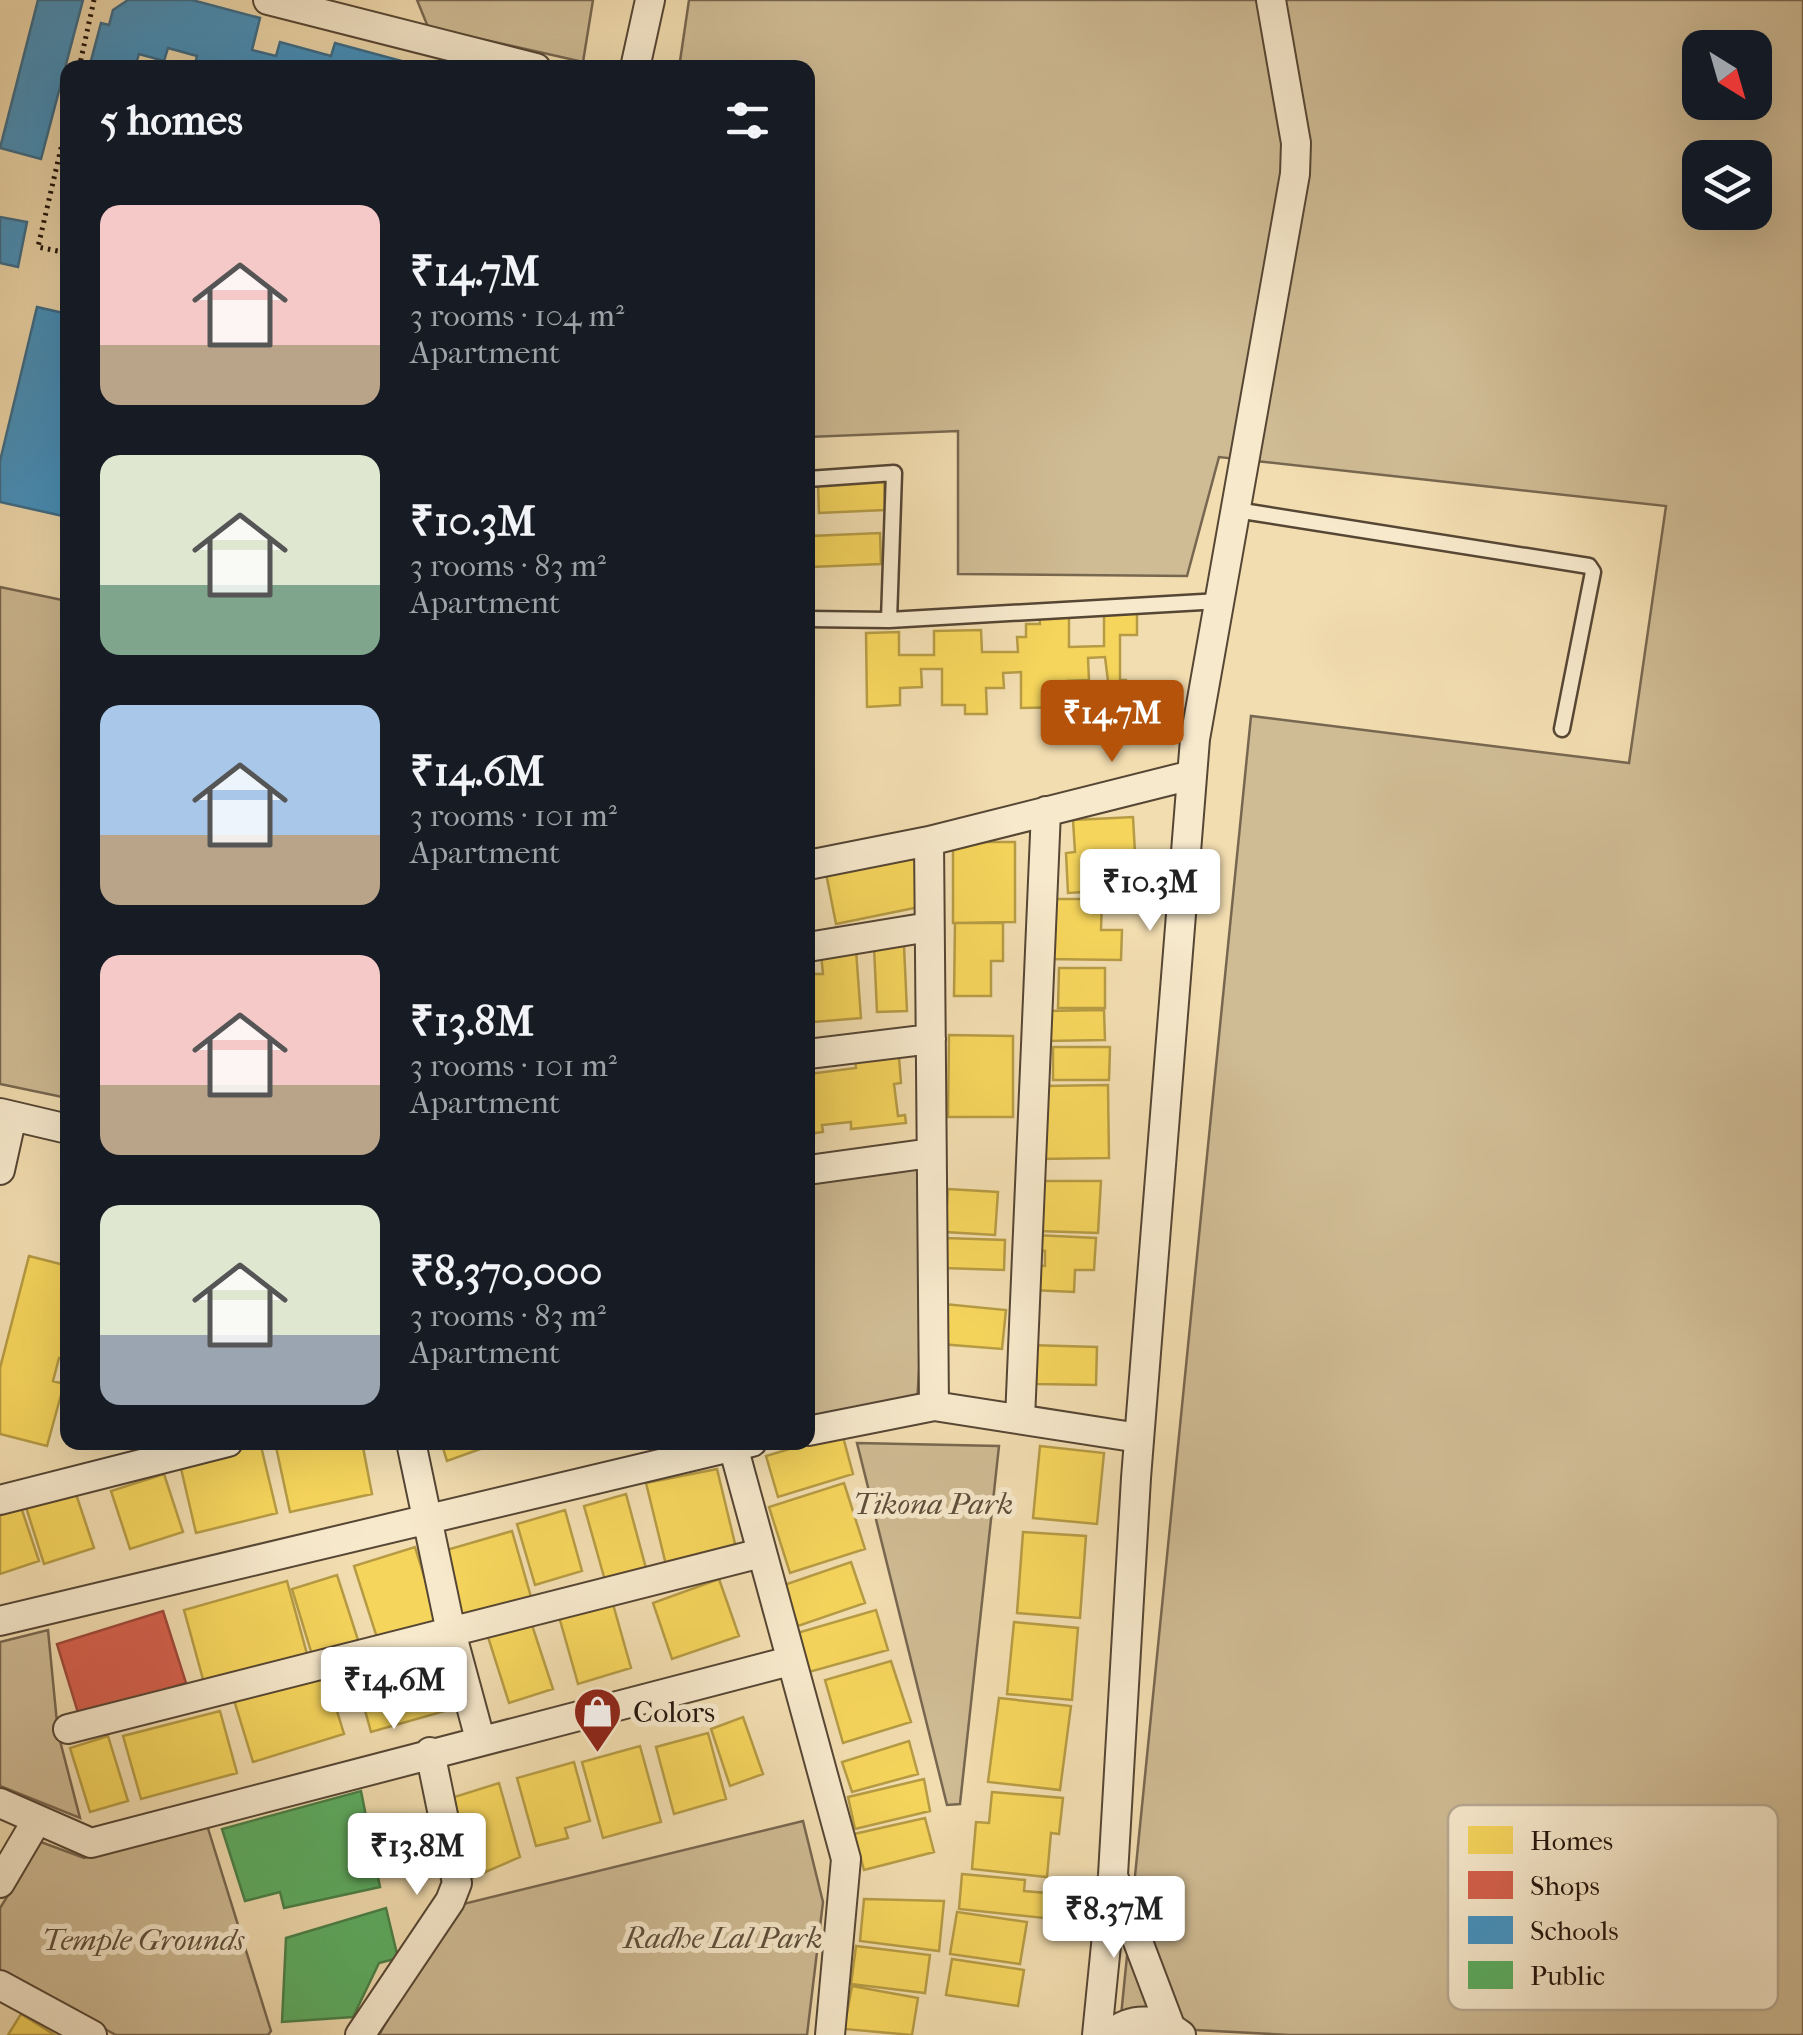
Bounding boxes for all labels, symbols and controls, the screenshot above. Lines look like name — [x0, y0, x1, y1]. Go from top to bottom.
north arrow — [1682, 30, 1772, 120]
map controls — [1682, 30, 1772, 230]
icon: filters — [720, 93, 775, 148]
text: 5 homes — [100, 96, 243, 145]
button: layers — [1682, 140, 1772, 230]
icon: home — [180, 245, 300, 365]
text: ₹14.7M — [410, 247, 539, 296]
text: 3 rooms · 104 m² — [410, 297, 624, 334]
text: Apartment — [410, 334, 560, 371]
icon: home — [180, 495, 300, 615]
text: ₹10.3M — [410, 497, 536, 546]
text: 3 rooms · 83 m² — [410, 547, 606, 584]
text: Apartment — [410, 584, 560, 621]
pin: ₹14.7M — [1031, 680, 1193, 765]
text: ₹14.7M — [1063, 694, 1161, 731]
icon: home — [180, 745, 300, 865]
text: ₹14.6M — [410, 747, 544, 796]
text: 3 rooms · 101 m² — [410, 797, 617, 834]
text: Apartment — [410, 834, 560, 871]
pin: ₹10.3M — [1069, 849, 1231, 934]
text: ₹10.3M — [1102, 863, 1198, 900]
icon: home — [180, 995, 300, 1115]
text: ₹13.8M — [410, 997, 534, 1046]
text: 3 rooms · 101 m² — [410, 1047, 617, 1084]
text: Apartment — [410, 1084, 560, 1121]
icon: home — [180, 1245, 300, 1365]
text: ₹8,370,000 — [410, 1247, 602, 1296]
text: 3 rooms · 83 m² — [410, 1297, 606, 1334]
text: Apartment — [410, 1334, 560, 1371]
park label: Tikona Park — [853, 1487, 1013, 1522]
pin: ₹14.6M — [313, 1647, 475, 1732]
text: ₹14.6M — [343, 1661, 445, 1698]
shop icon: Colors — [572, 1686, 624, 1754]
place label: Colors — [633, 1695, 715, 1730]
legend — [1448, 1805, 1778, 2010]
pin: ₹13.8M — [336, 1813, 498, 1898]
text: Homes — [1530, 1824, 1613, 1857]
text: ₹13.8M — [370, 1827, 464, 1864]
text: Shops — [1530, 1869, 1600, 1902]
pin: ₹8.37M — [1033, 1876, 1195, 1961]
text: ₹8.37M — [1065, 1890, 1163, 1927]
text: Schools — [1530, 1914, 1619, 1947]
park label: Radhe Lal Park — [622, 1921, 822, 1956]
park label: Temple Grounds — [42, 1923, 245, 1958]
text: Public — [1530, 1959, 1605, 1992]

